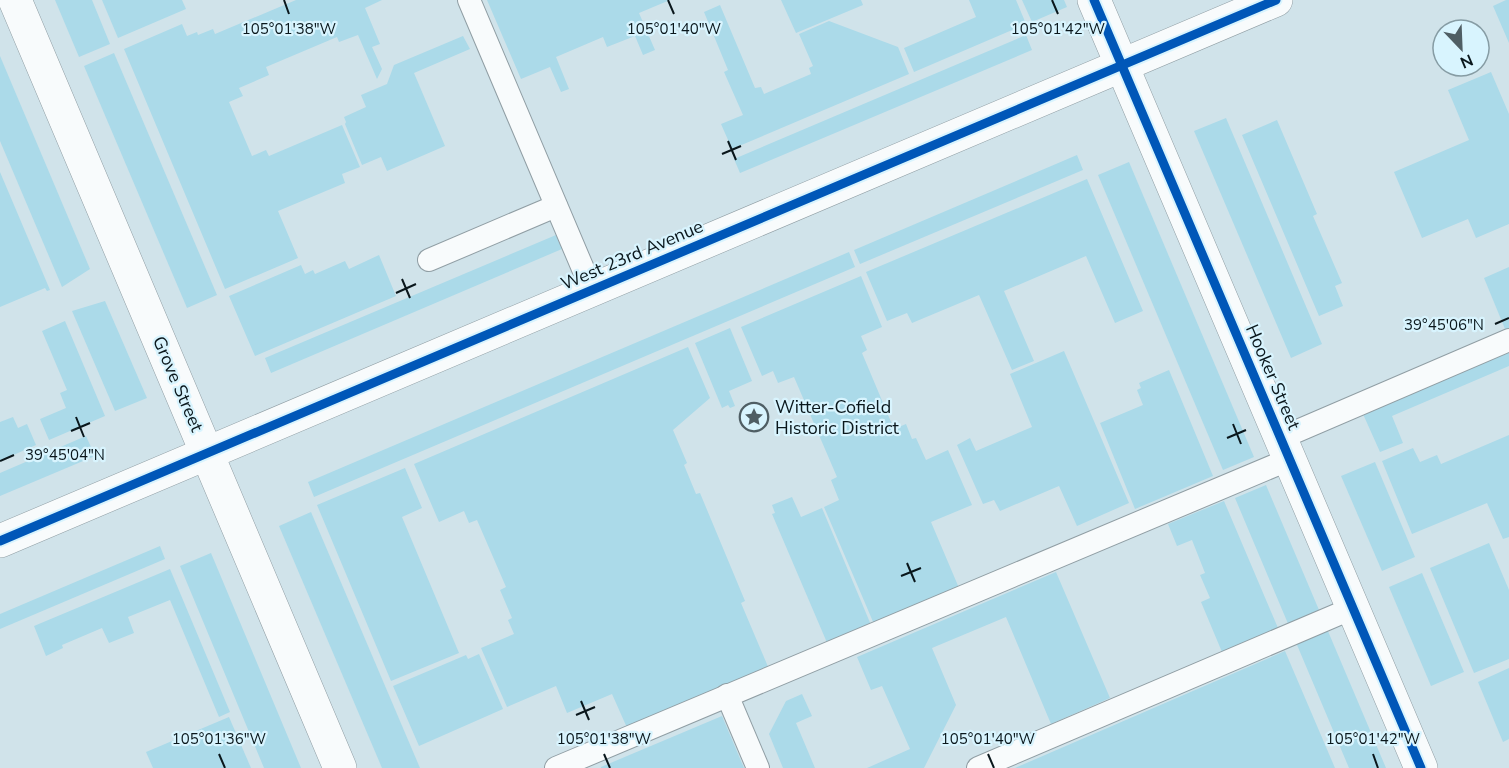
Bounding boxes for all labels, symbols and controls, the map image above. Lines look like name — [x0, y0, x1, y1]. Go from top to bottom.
north arrow — [1431, 18, 1491, 78]
text: 105°01'38"W — [242, 19, 337, 39]
text: 105°01'40"W — [627, 19, 722, 39]
text: 105°01'42"W — [1011, 19, 1106, 39]
text: N — [1457, 48, 1476, 73]
street label: West 23rd Avenue — [557, 214, 707, 296]
text: 39°45'06"N — [1404, 315, 1484, 335]
street label: Hooker Street — [1240, 321, 1306, 434]
street label: Grove Street — [147, 332, 209, 436]
place label: Witter-Cofield Historic District — [775, 395, 900, 440]
place icon: Witter-Cofield Historic District — [738, 401, 770, 433]
text: 39°45'04"N — [25, 445, 105, 465]
text: 105°01'36"W — [172, 729, 267, 749]
text: 105°01'38"W — [557, 729, 652, 749]
text: 105°01'40"W — [941, 729, 1036, 749]
text: 105°01'42"W — [1326, 729, 1421, 749]

